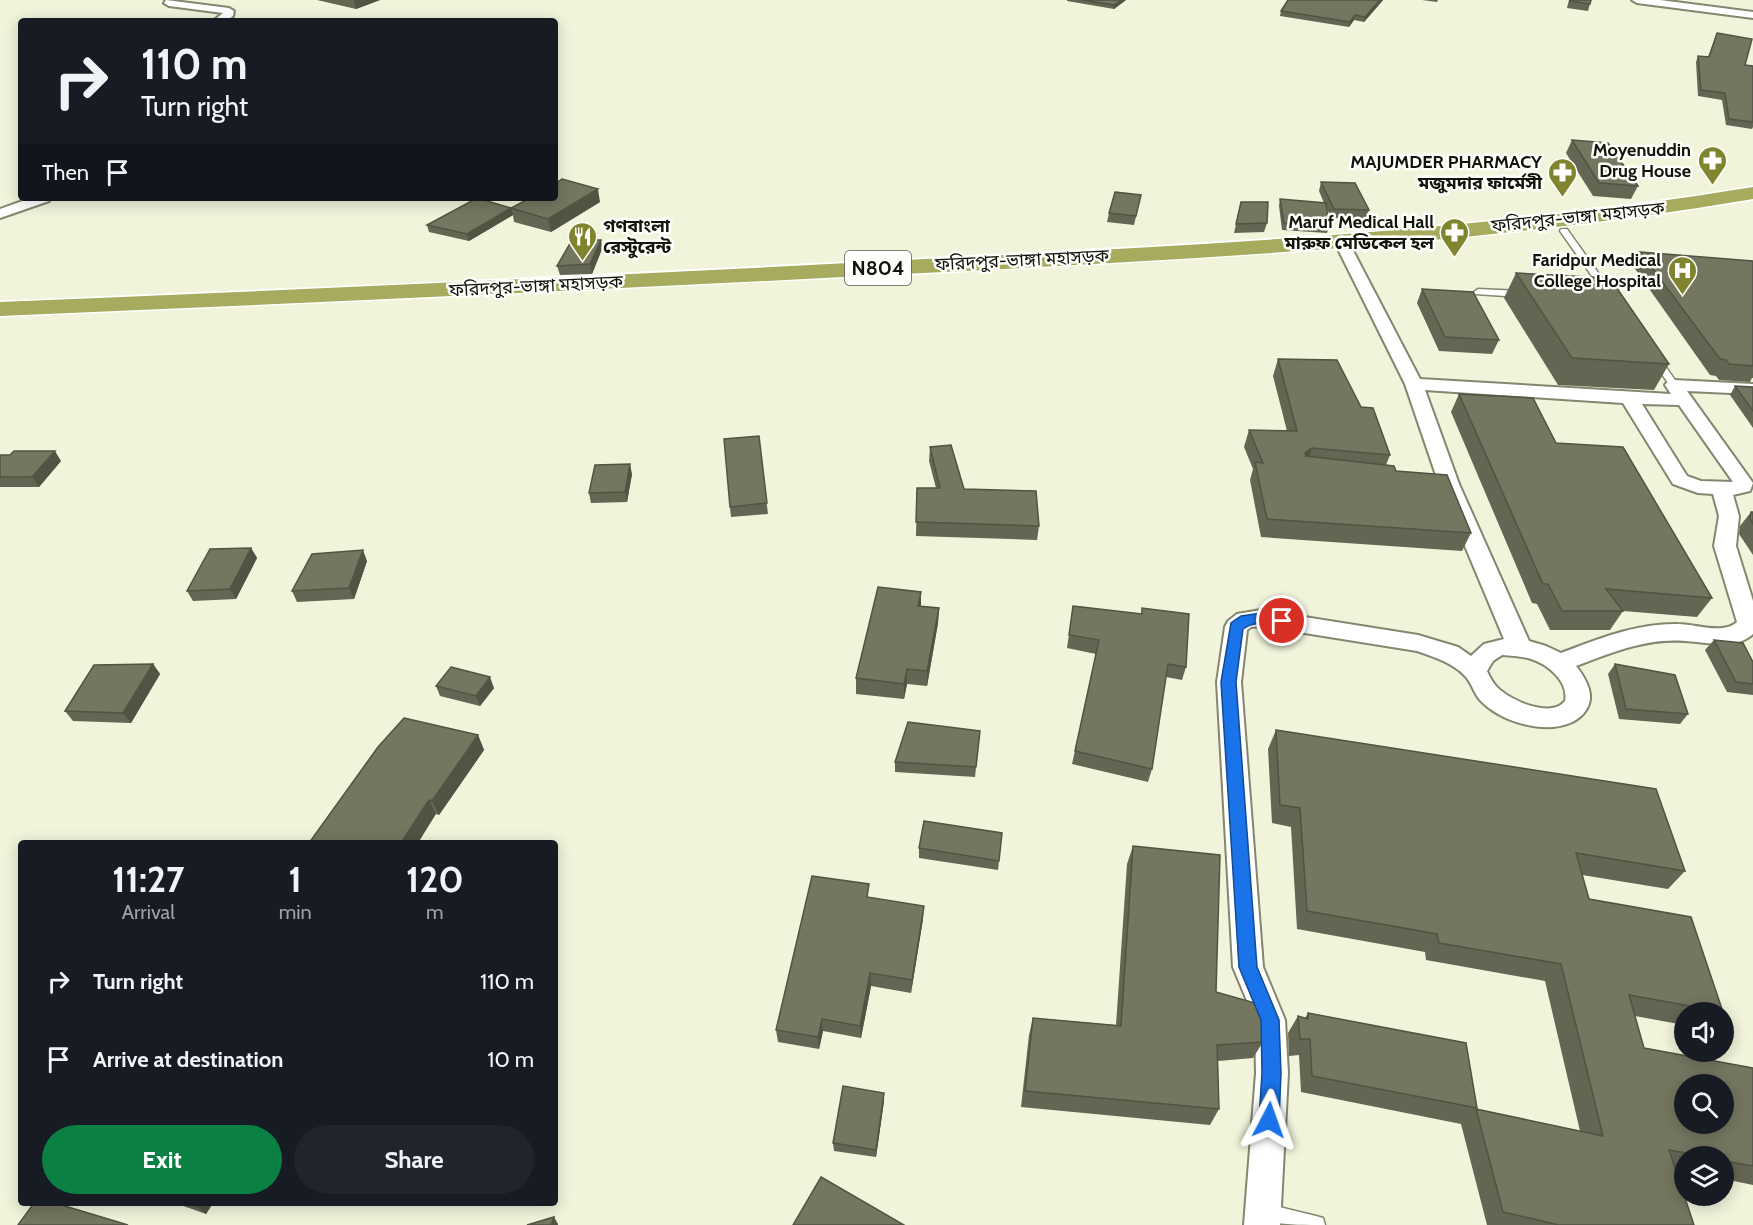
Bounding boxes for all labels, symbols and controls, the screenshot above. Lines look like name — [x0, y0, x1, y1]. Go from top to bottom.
text: 110 m — [141, 38, 248, 90]
icon: right — [42, 42, 120, 120]
text: Turn right — [141, 90, 248, 123]
place label: Moyenuddin Drug House — [1593, 139, 1691, 182]
pharmacy icon: Moyenuddin Drug House — [1696, 144, 1728, 186]
place label: MAJUMDER PHARMACY মজুমদার ফার্মেসী — [1350, 151, 1543, 194]
icon: arrive — [101, 156, 134, 189]
pharmacy icon: MAJUMDER PHARMACY মজুমদার ফার্মেসী — [1547, 156, 1579, 198]
text: Then — [42, 159, 89, 186]
street label: ফরিদপুর-ভাঙ্গা মহাসড়ক — [1489, 197, 1666, 237]
place label: Maruf Medical Hall মারুফ মেডিকেল হল — [1284, 211, 1434, 254]
place label: গণবাংলা রেস্টুরেন্ট — [603, 215, 672, 259]
pharmacy icon: Maruf Medical Hall মারুফ মেডিকেল হল — [1439, 216, 1471, 258]
restaurant icon: গণবাংলা রেস্টুরেন্ট — [566, 220, 598, 262]
street label: ফরিদপুর-ভাঙ্গা মহাসড়ক — [933, 244, 1110, 276]
place label: Faridpur Medical College Hospital — [1532, 249, 1661, 292]
road number: N804 — [845, 251, 911, 285]
hospital icon: Faridpur Medical College Hospital — [1666, 254, 1698, 296]
street label: ফরিদপুর-ভাঙ্গা মহাসড়ক — [447, 270, 624, 302]
pin — [1256, 595, 1307, 646]
icon: arrive — [1265, 604, 1298, 637]
text: 11:27 — [112, 857, 184, 901]
text: 1 — [288, 857, 302, 901]
text: 120 — [406, 857, 464, 901]
text: Arrival — [122, 900, 175, 924]
text: min — [279, 900, 312, 924]
text: m — [426, 900, 444, 924]
icon: right — [42, 965, 75, 998]
text: Turn right — [93, 968, 183, 995]
text: 110 m — [480, 968, 534, 995]
map controls — [1674, 1002, 1734, 1206]
button: sound — [1674, 1002, 1734, 1062]
icon: arrive — [42, 1043, 75, 1076]
text: Arrive at destination — [93, 1046, 283, 1073]
text: 10 m — [487, 1046, 534, 1073]
button: search — [1674, 1074, 1734, 1134]
position arrow — [1237, 1088, 1301, 1152]
button: Exit — [42, 1125, 282, 1194]
button: Share — [294, 1125, 534, 1194]
button: layers — [1674, 1146, 1734, 1206]

